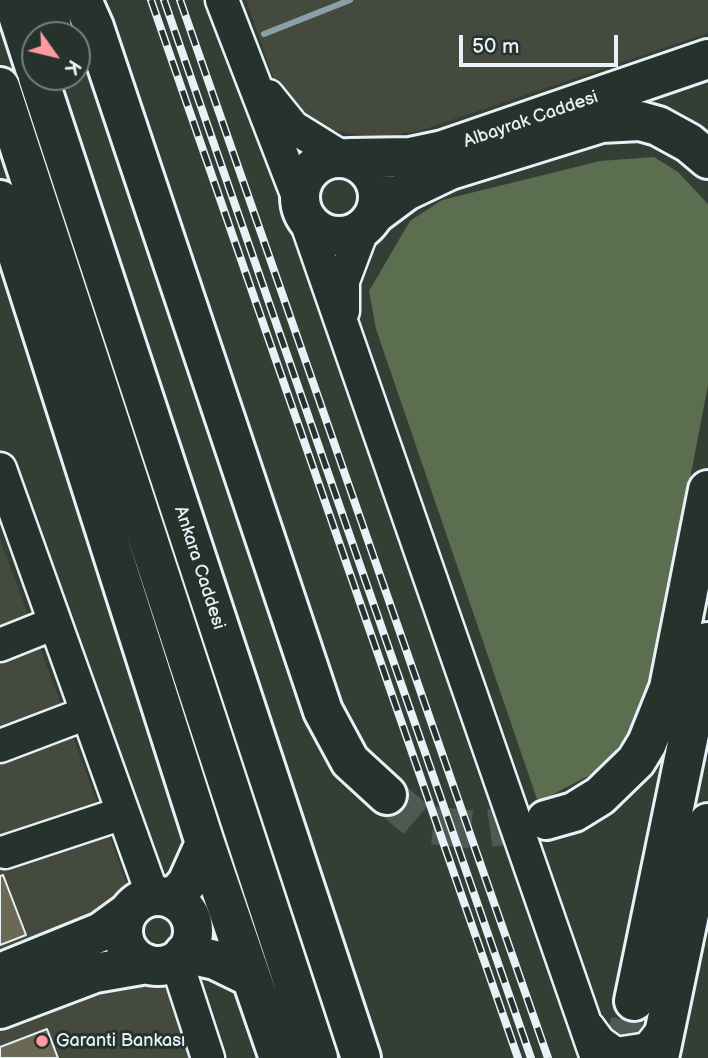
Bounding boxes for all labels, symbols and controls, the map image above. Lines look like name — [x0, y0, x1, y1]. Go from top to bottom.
north arrow — [21, 21, 91, 91]
scale bar — [463, 21, 622, 65]
text: 50 m — [472, 34, 519, 59]
text: K — [59, 55, 85, 79]
street label: Albayrak Caddesi — [461, 87, 601, 153]
street label: Ankara Caddesi — [169, 504, 229, 632]
place label: Garanti Bankası — [56, 1030, 185, 1052]
marker: Garanti Bankası — [34, 1033, 50, 1049]

